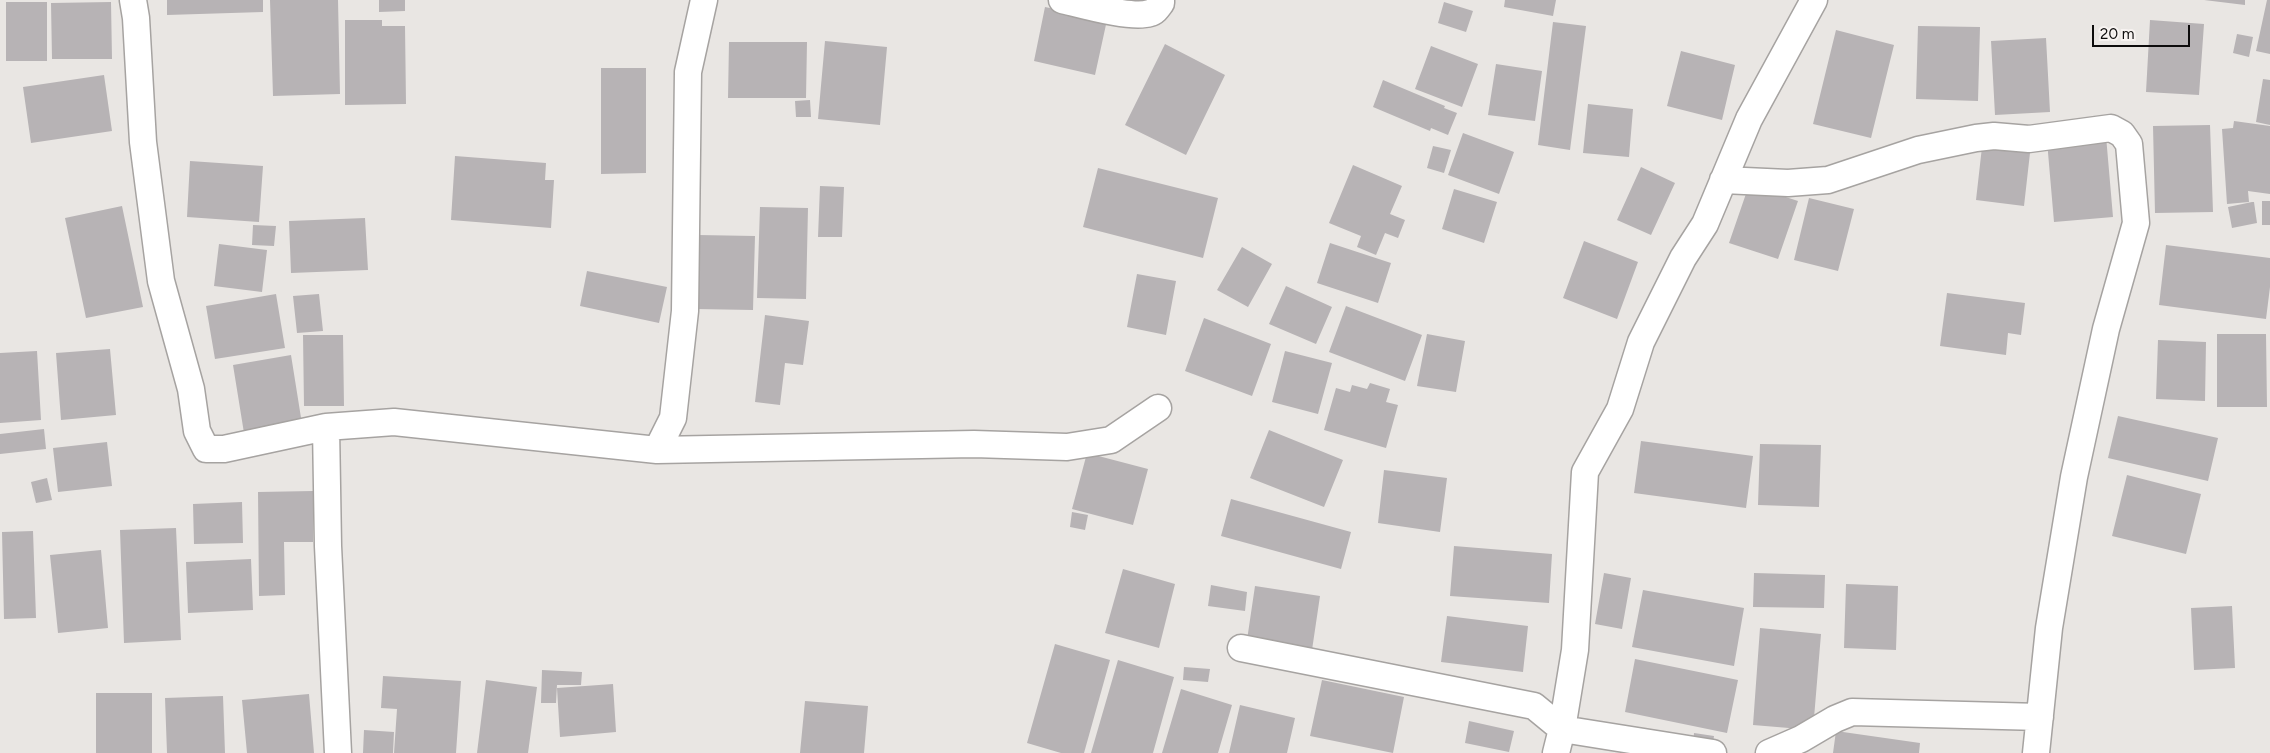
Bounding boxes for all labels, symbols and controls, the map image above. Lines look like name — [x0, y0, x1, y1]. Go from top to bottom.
scale bar — [2095, 15, 2192, 47]
text: 20 m — [2100, 25, 2134, 43]

